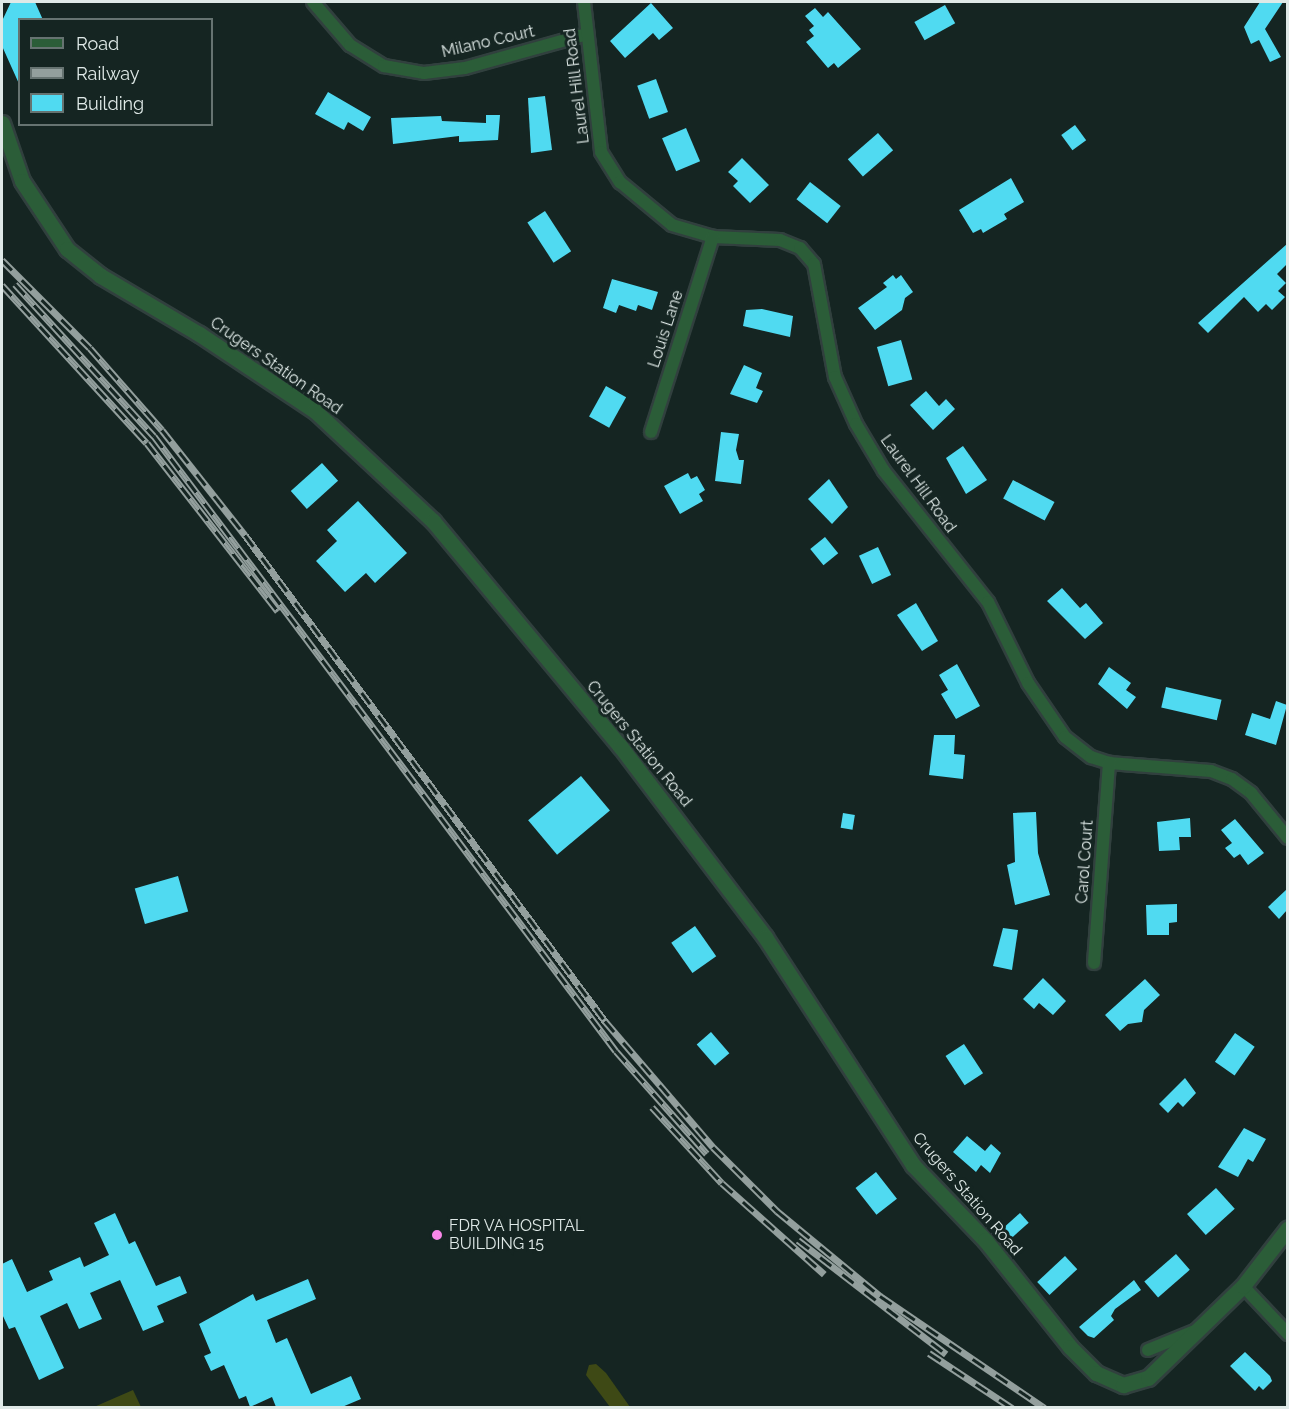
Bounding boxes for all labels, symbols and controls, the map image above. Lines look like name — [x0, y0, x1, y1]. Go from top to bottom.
legend — [18, 18, 213, 126]
street label: Milano Court — [440, 22, 536, 62]
street label: Laurel Hill Road — [560, 27, 594, 145]
text: Road — [76, 33, 119, 54]
text: Railway — [76, 63, 140, 84]
text: Building — [76, 93, 144, 114]
street label: Louis Lane — [644, 288, 688, 370]
street label: Crugers Station Road — [206, 313, 346, 419]
street label: Laurel Hill Road — [876, 431, 960, 537]
street label: Crugers Station Road — [582, 677, 696, 811]
street label: Carol Court — [1072, 819, 1098, 905]
street label: Crugers Station Road — [908, 1129, 1026, 1259]
place label: FDR VA HOSPITAL BUILDING 15 — [449, 1216, 585, 1254]
marker: FDR VA HOSPITAL BUILDING 15 — [430, 1228, 444, 1242]

